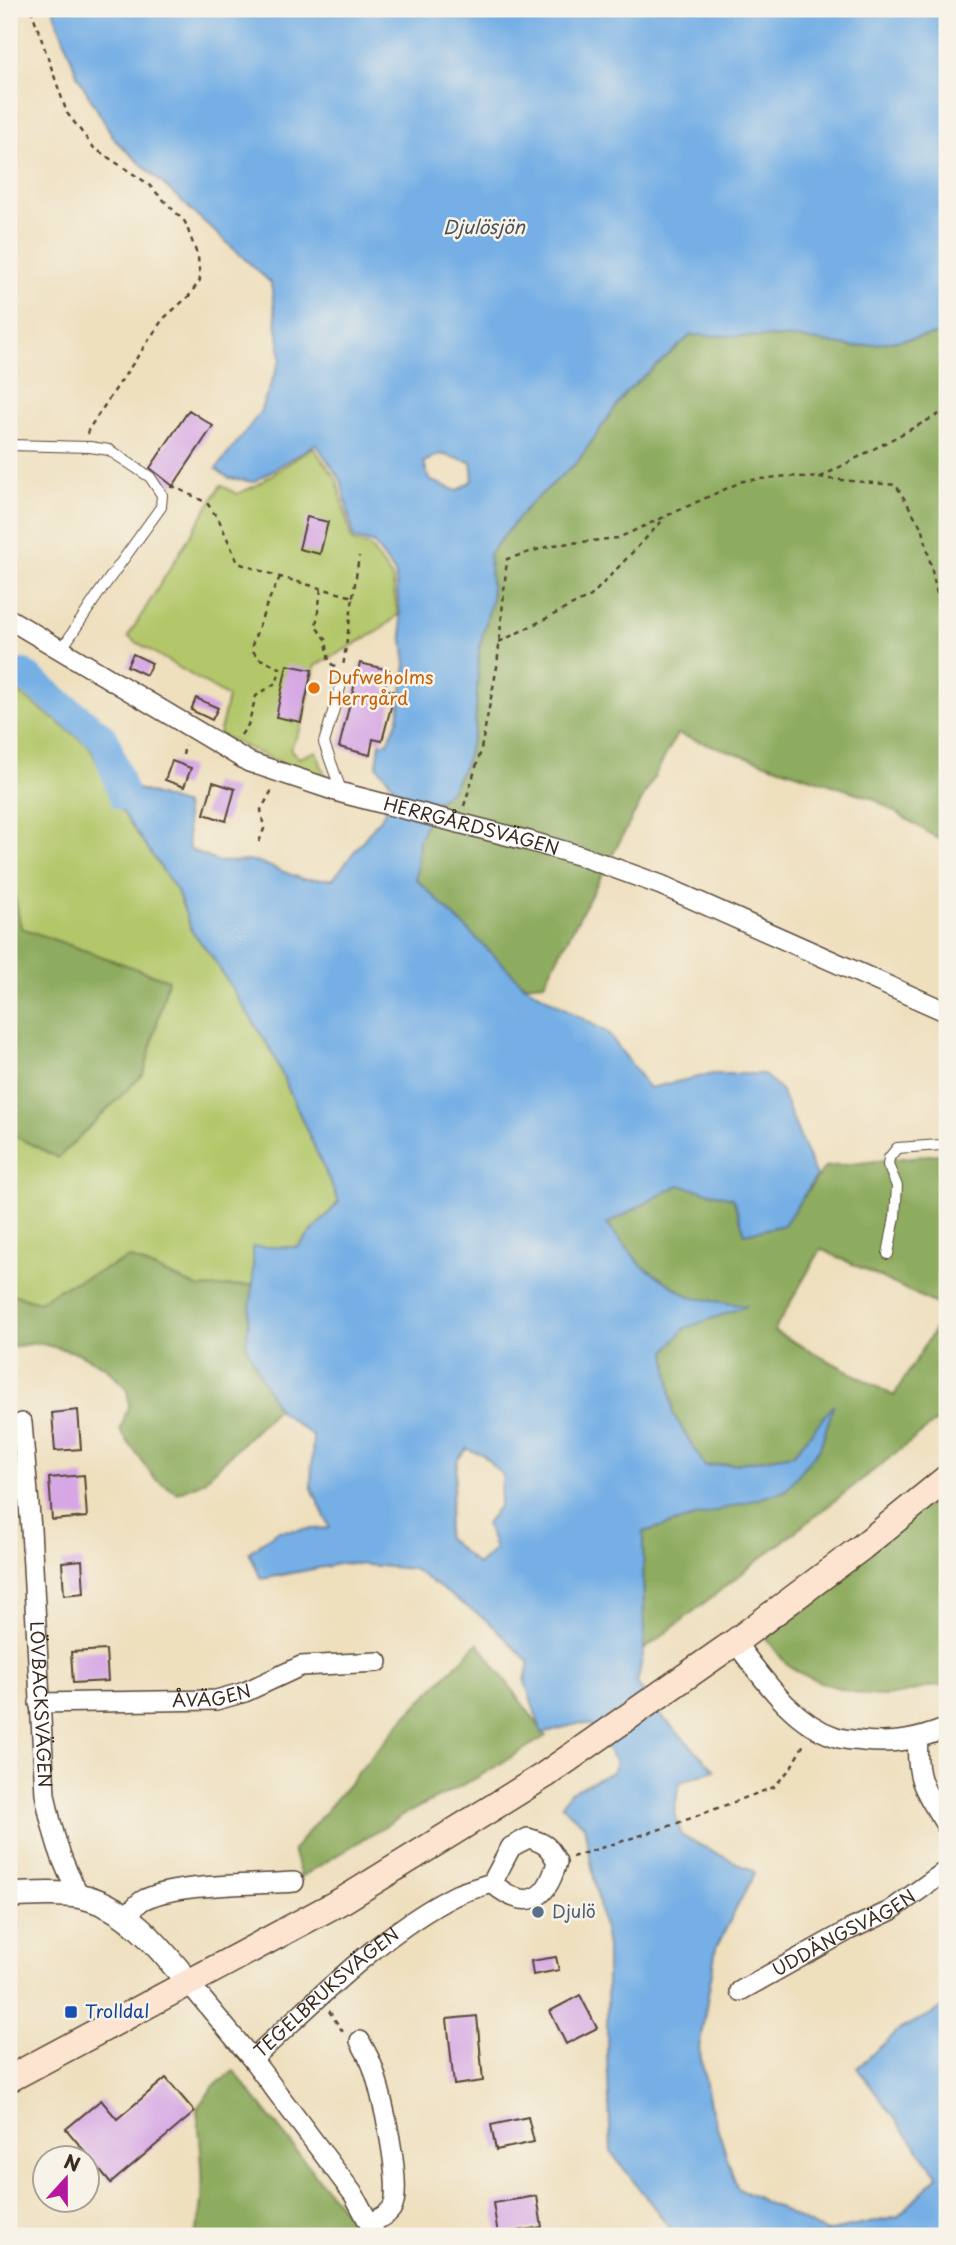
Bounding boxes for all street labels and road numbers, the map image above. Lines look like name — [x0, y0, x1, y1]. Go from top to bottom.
street label: HERRGÅRDSVÄGEN — [381, 789, 563, 861]
street label: LÖVBACKSVÄGEN — [24, 1620, 60, 1788]
street label: ÅVÄGEN — [172, 1676, 254, 1713]
street label: UDDÄNGSVÄGEN — [767, 1882, 920, 1982]
street label: TEGELBRUKSVÄGEN — [247, 1920, 404, 2063]

